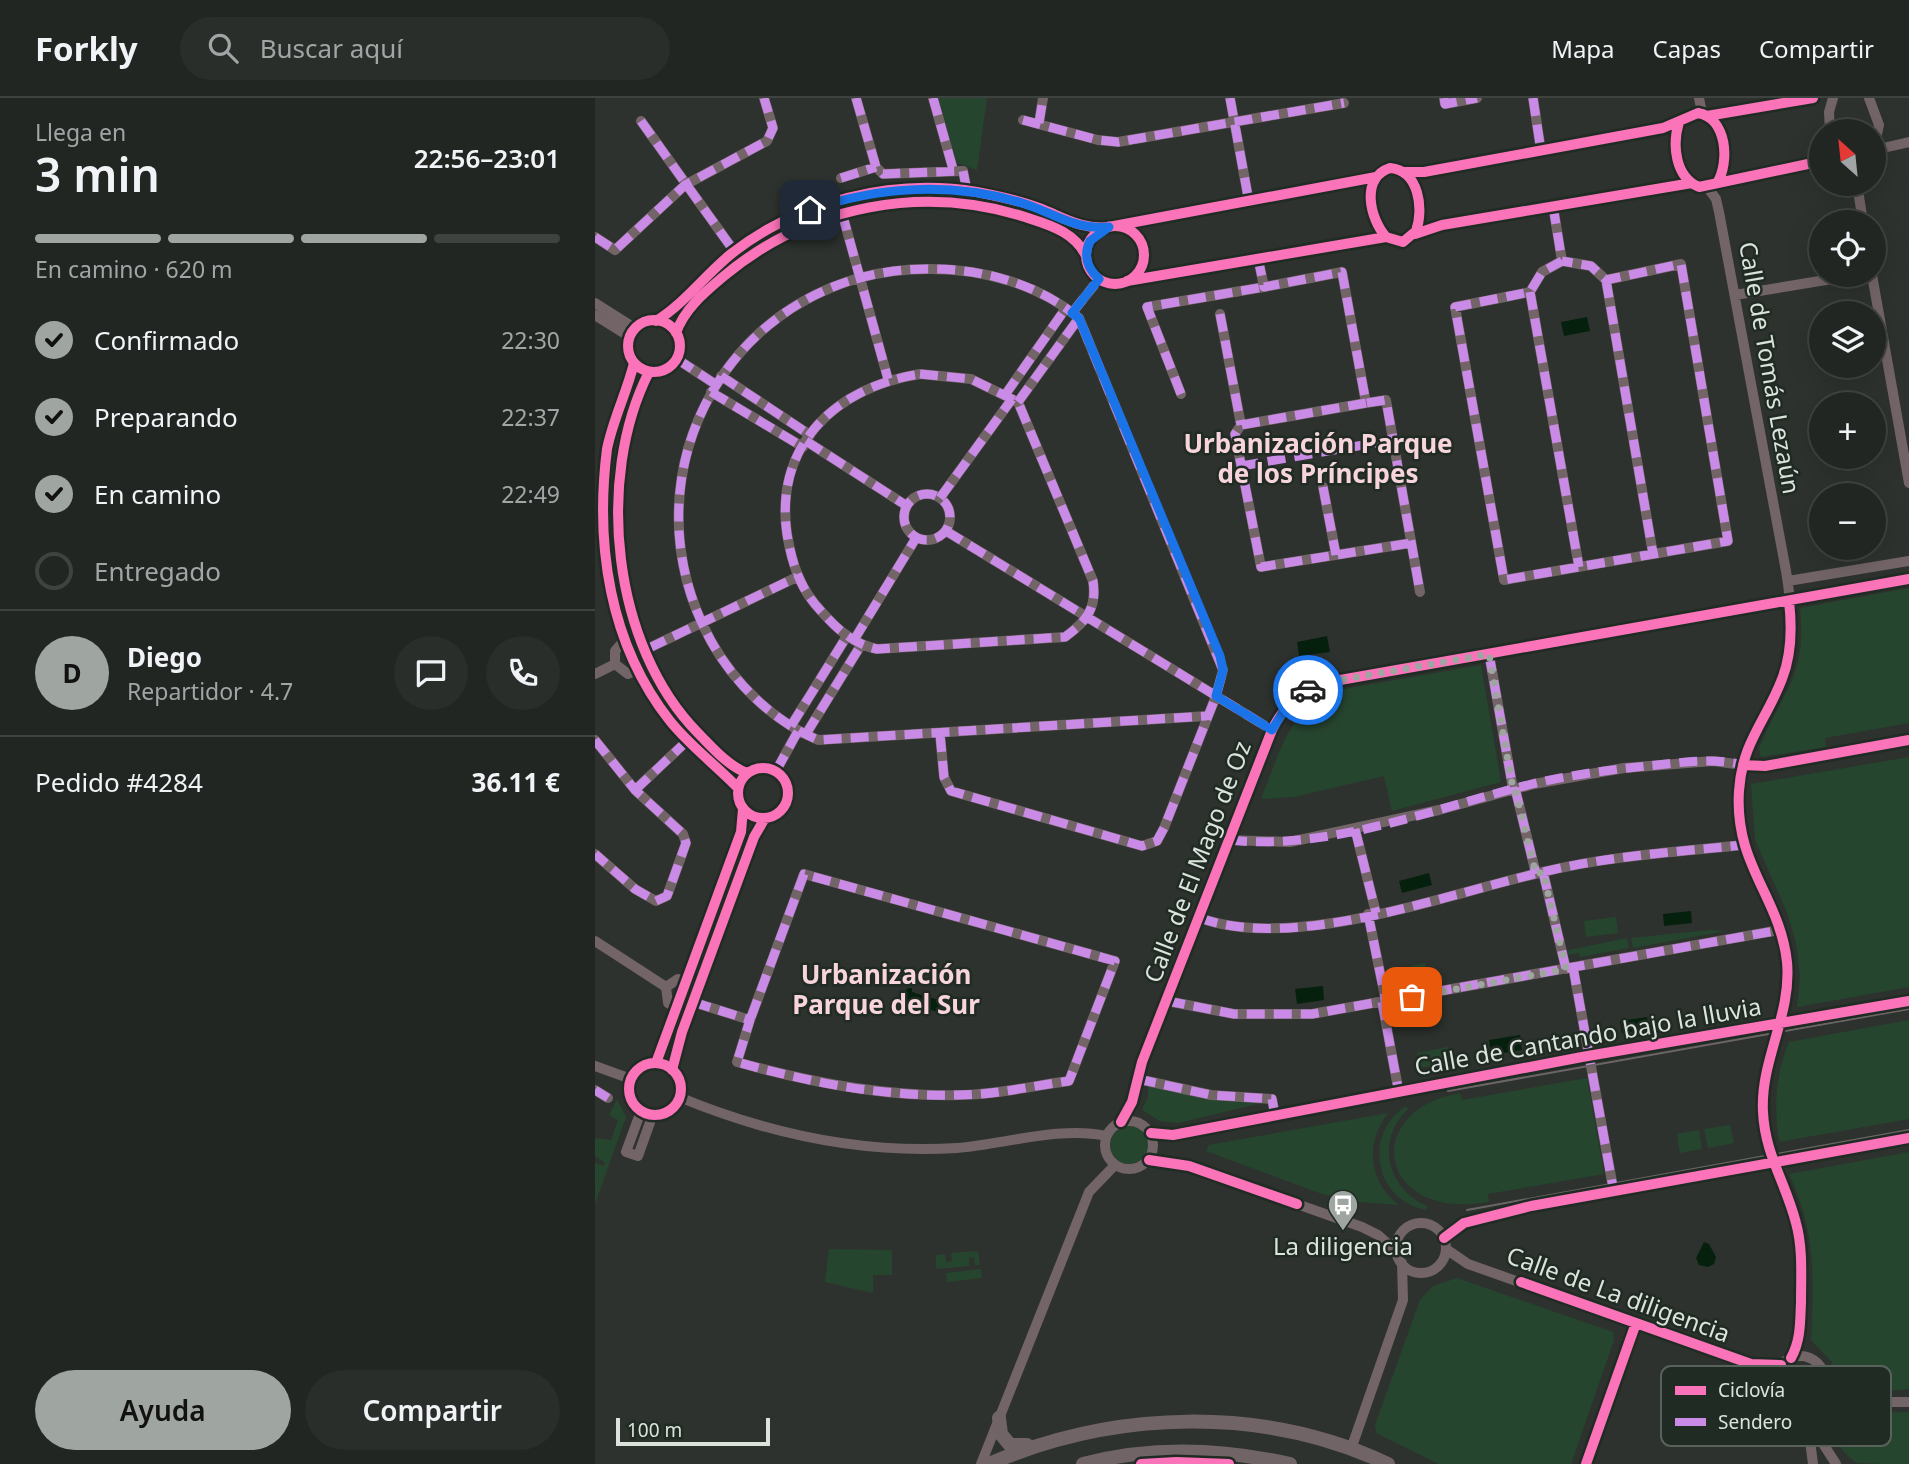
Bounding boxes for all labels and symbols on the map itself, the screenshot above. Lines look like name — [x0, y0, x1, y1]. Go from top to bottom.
north arrow — [1809, 119, 1887, 196]
pin — [780, 180, 840, 240]
street label: Calle de Tomás Lezaún — [1732, 239, 1809, 496]
district label: Urbanización Parque de los Príncipes — [1183, 425, 1453, 491]
courier — [1273, 655, 1343, 725]
street label: Calle de El Mago de Oz — [1135, 736, 1258, 987]
district label: Urbanización Parque del Sur — [792, 956, 980, 1022]
pin — [1382, 967, 1442, 1027]
street label: Calle de Cantando bajo la lluvia — [1412, 989, 1764, 1082]
bus stop icon: La diligencia — [1326, 1188, 1360, 1232]
place label: La diligencia — [1273, 1229, 1413, 1262]
street label: Calle de La diligencia — [1502, 1238, 1735, 1349]
legend — [1661, 1366, 1891, 1446]
text: Ciclovía — [1718, 1377, 1785, 1403]
text: Sendero — [1718, 1409, 1792, 1435]
scale bar — [616, 1415, 770, 1447]

